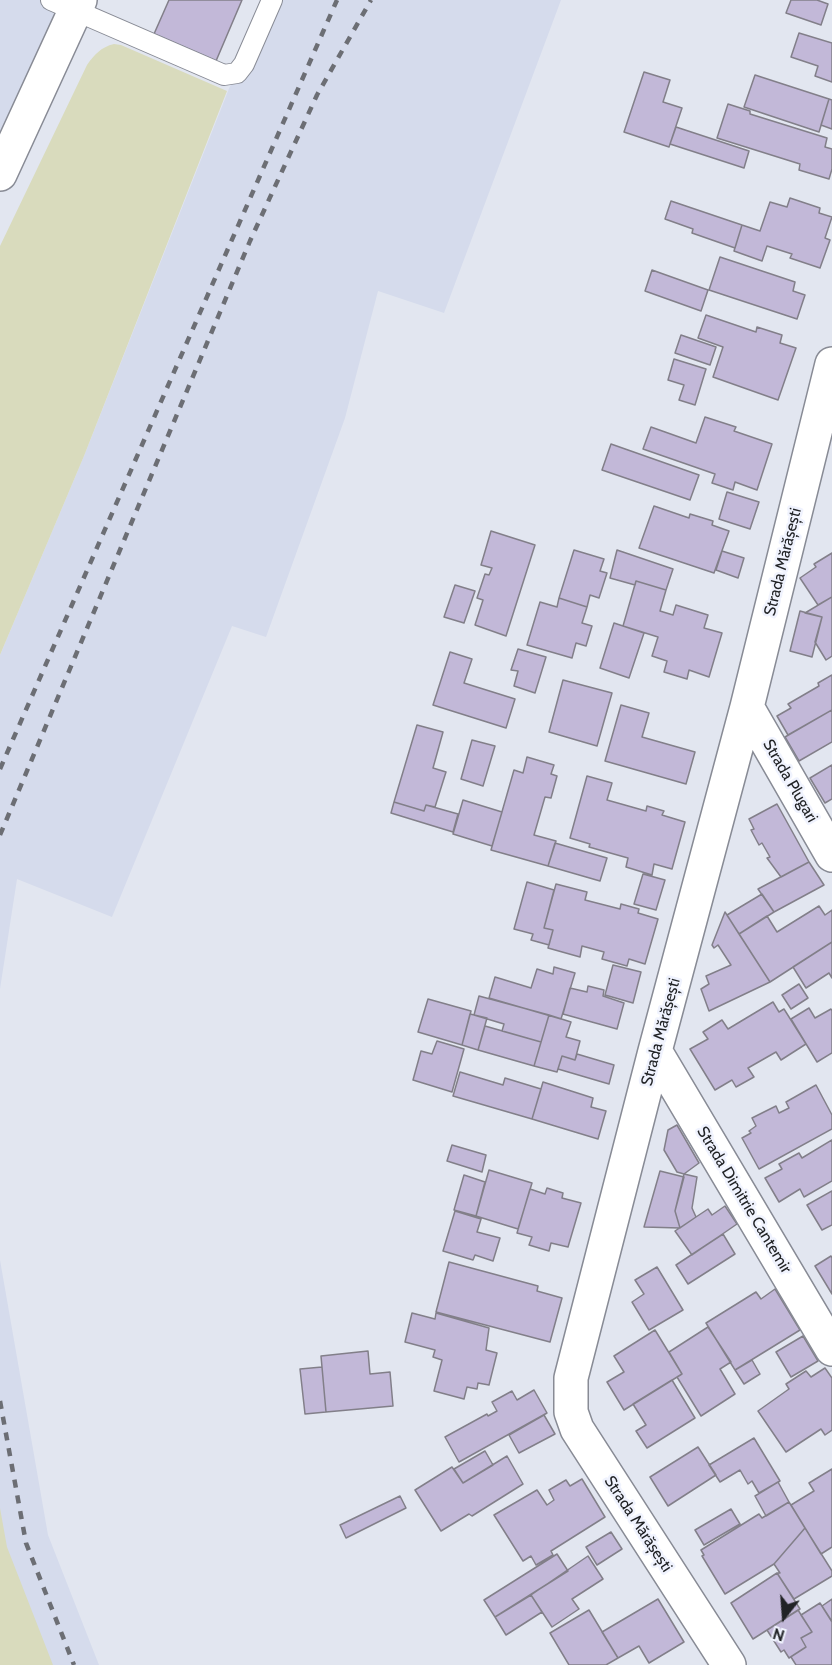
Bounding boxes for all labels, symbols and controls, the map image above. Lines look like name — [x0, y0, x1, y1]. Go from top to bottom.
street label: Strada Mărășești — [760, 506, 806, 618]
street label: Strada Plugari — [759, 736, 821, 826]
street label: Strada Mărășești — [637, 976, 685, 1088]
street label: Strada Dimitrie Cantemir — [693, 1123, 795, 1277]
street label: Strada Mărășești — [600, 1472, 676, 1576]
north arrow — [754, 1587, 814, 1647]
text: N — [770, 1624, 787, 1645]

